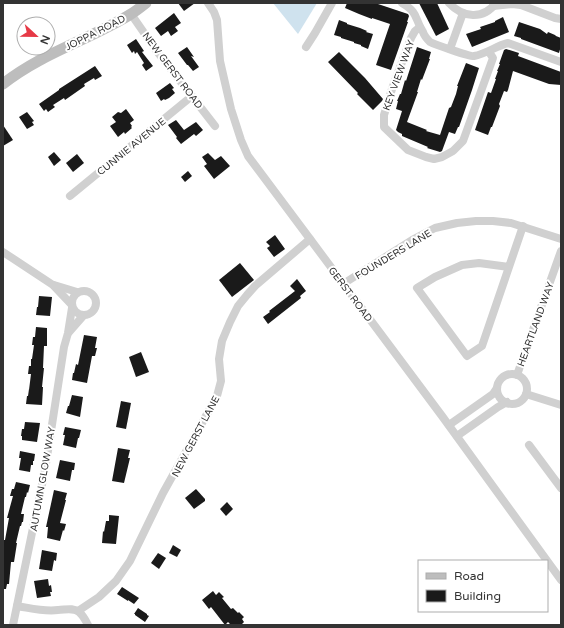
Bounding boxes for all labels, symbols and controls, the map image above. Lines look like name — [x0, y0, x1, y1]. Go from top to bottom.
street label: JOPPA ROAD — [63, 13, 128, 53]
north arrow — [16, 16, 56, 56]
street label: NEW GERST ROAD — [140, 30, 205, 111]
text: N — [37, 33, 52, 46]
street label: KEY VIEW WAY — [381, 38, 417, 112]
street label: CUNNIE AVENUE — [95, 115, 168, 178]
street label: FOUNDERS LANE — [353, 227, 434, 282]
street label: GERST ROAD — [326, 265, 375, 324]
street label: HEARTLAND WAY — [515, 280, 557, 368]
street label: NEW GERST LANE — [169, 394, 222, 479]
street label: AUTUMN GLOW WAY — [28, 425, 58, 533]
legend — [418, 560, 548, 612]
text: Road — [454, 569, 484, 583]
text: Building — [454, 589, 501, 603]

